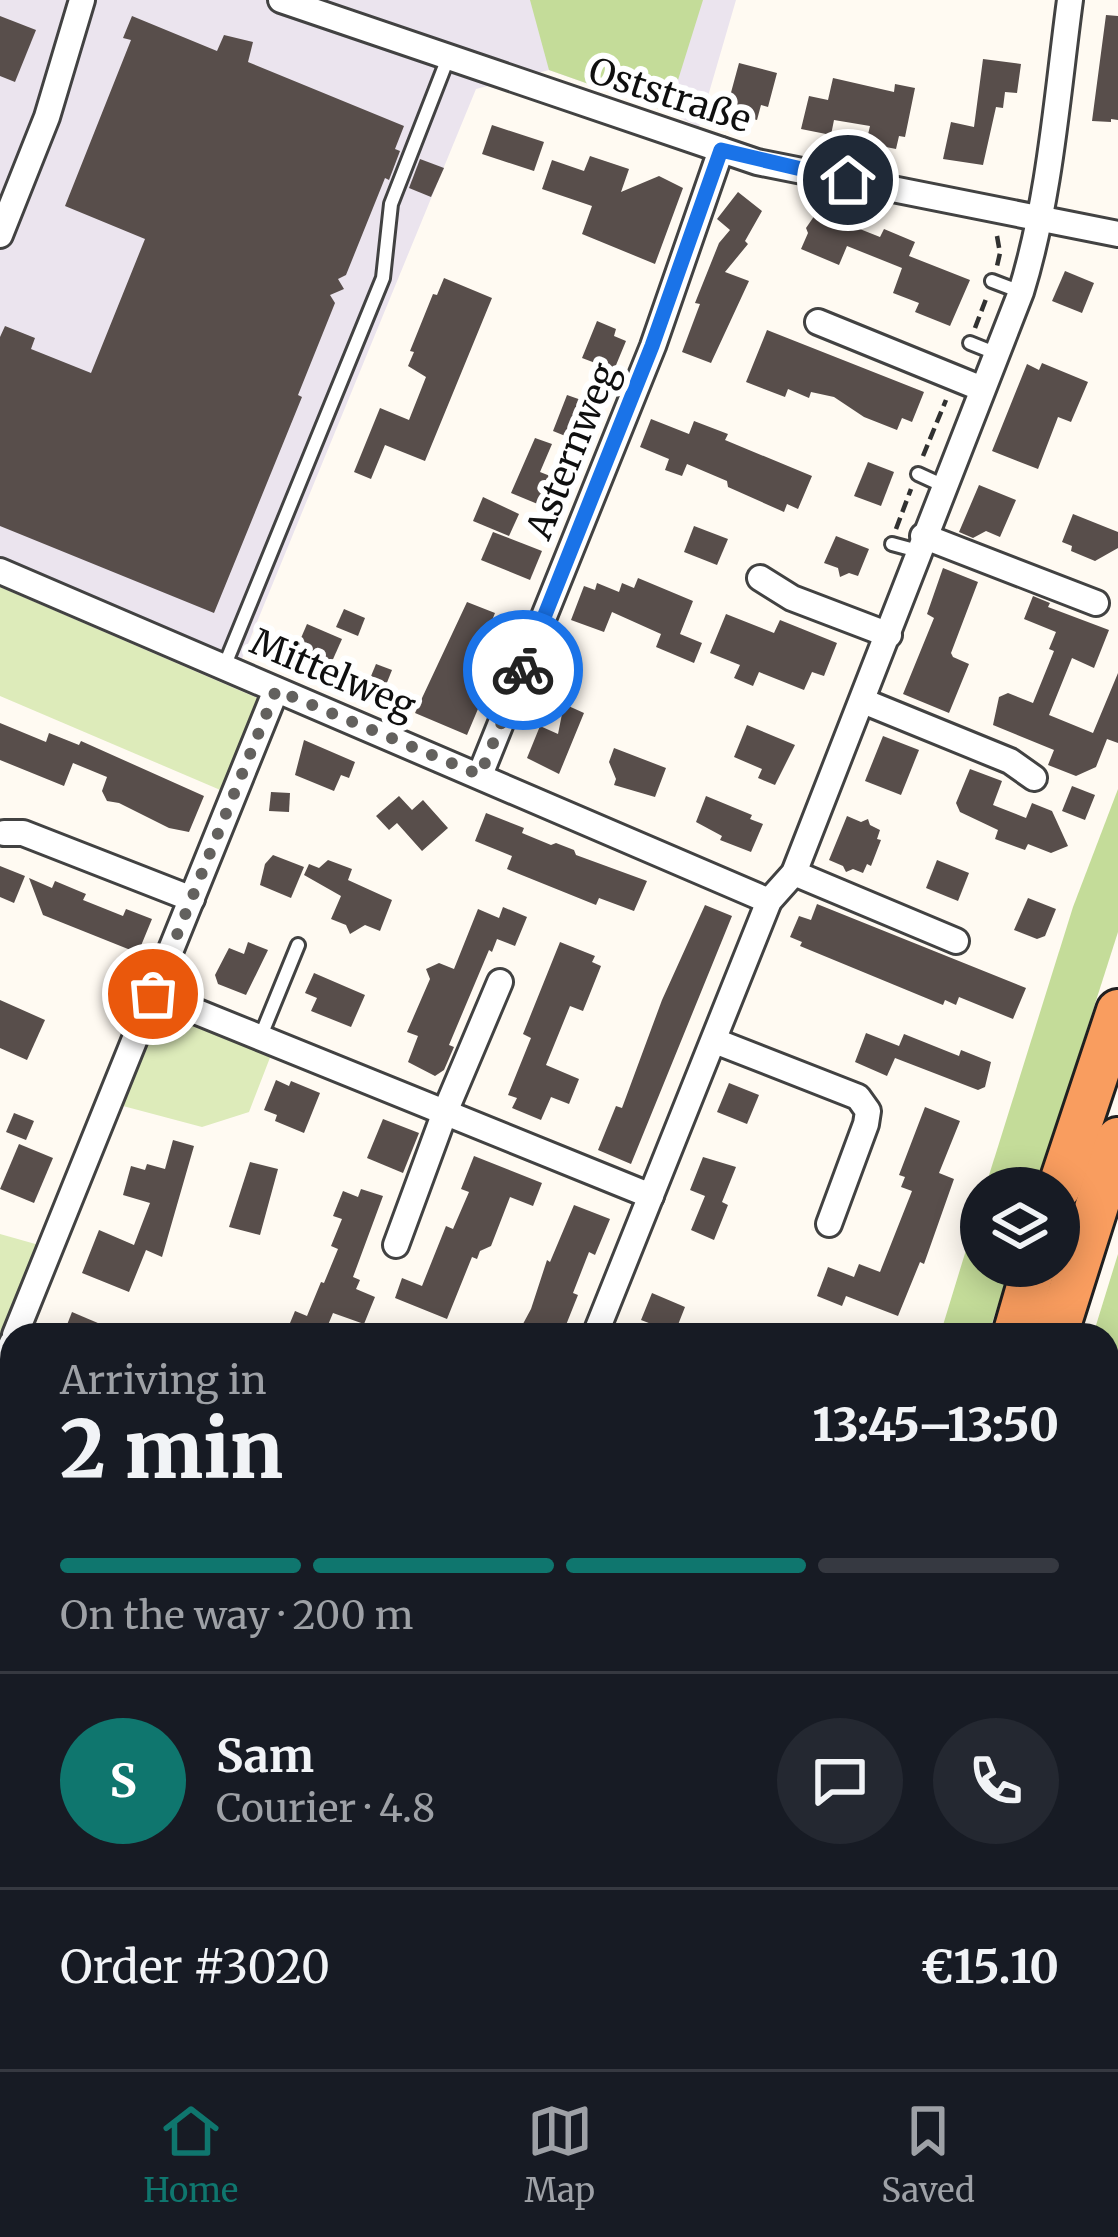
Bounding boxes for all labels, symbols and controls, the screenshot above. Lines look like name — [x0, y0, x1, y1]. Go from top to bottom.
street label: Oststraße — [583, 48, 757, 142]
pin — [797, 129, 899, 231]
icon: home — [815, 147, 881, 213]
street label: Asternweg — [516, 356, 628, 546]
courier — [463, 610, 583, 730]
street label: Mittelweg — [244, 619, 422, 729]
icon: bike — [490, 637, 556, 703]
pin — [102, 943, 204, 1045]
icon: bag — [120, 961, 186, 1027]
map controls — [960, 1167, 1080, 1287]
button: layers — [960, 1167, 1080, 1287]
text: Arriving in — [60, 1356, 267, 1405]
text: 13:45–13:50 — [813, 1397, 1059, 1453]
text: 2 min — [60, 1401, 283, 1499]
text: On the way · 200 m — [60, 1591, 414, 1640]
button: chat — [777, 1718, 903, 1844]
button: phone — [933, 1718, 1059, 1844]
text: Sam — [216, 1728, 314, 1784]
text: S — [109, 1753, 137, 1809]
text: Courier · 4.8 — [216, 1784, 435, 1833]
text: Order #3020 — [60, 1939, 330, 1995]
text: €15.10 — [920, 1939, 1059, 1995]
tab: Home — [143, 2098, 238, 2211]
tab: Map — [525, 2098, 595, 2211]
tab: Saved — [881, 2098, 975, 2211]

